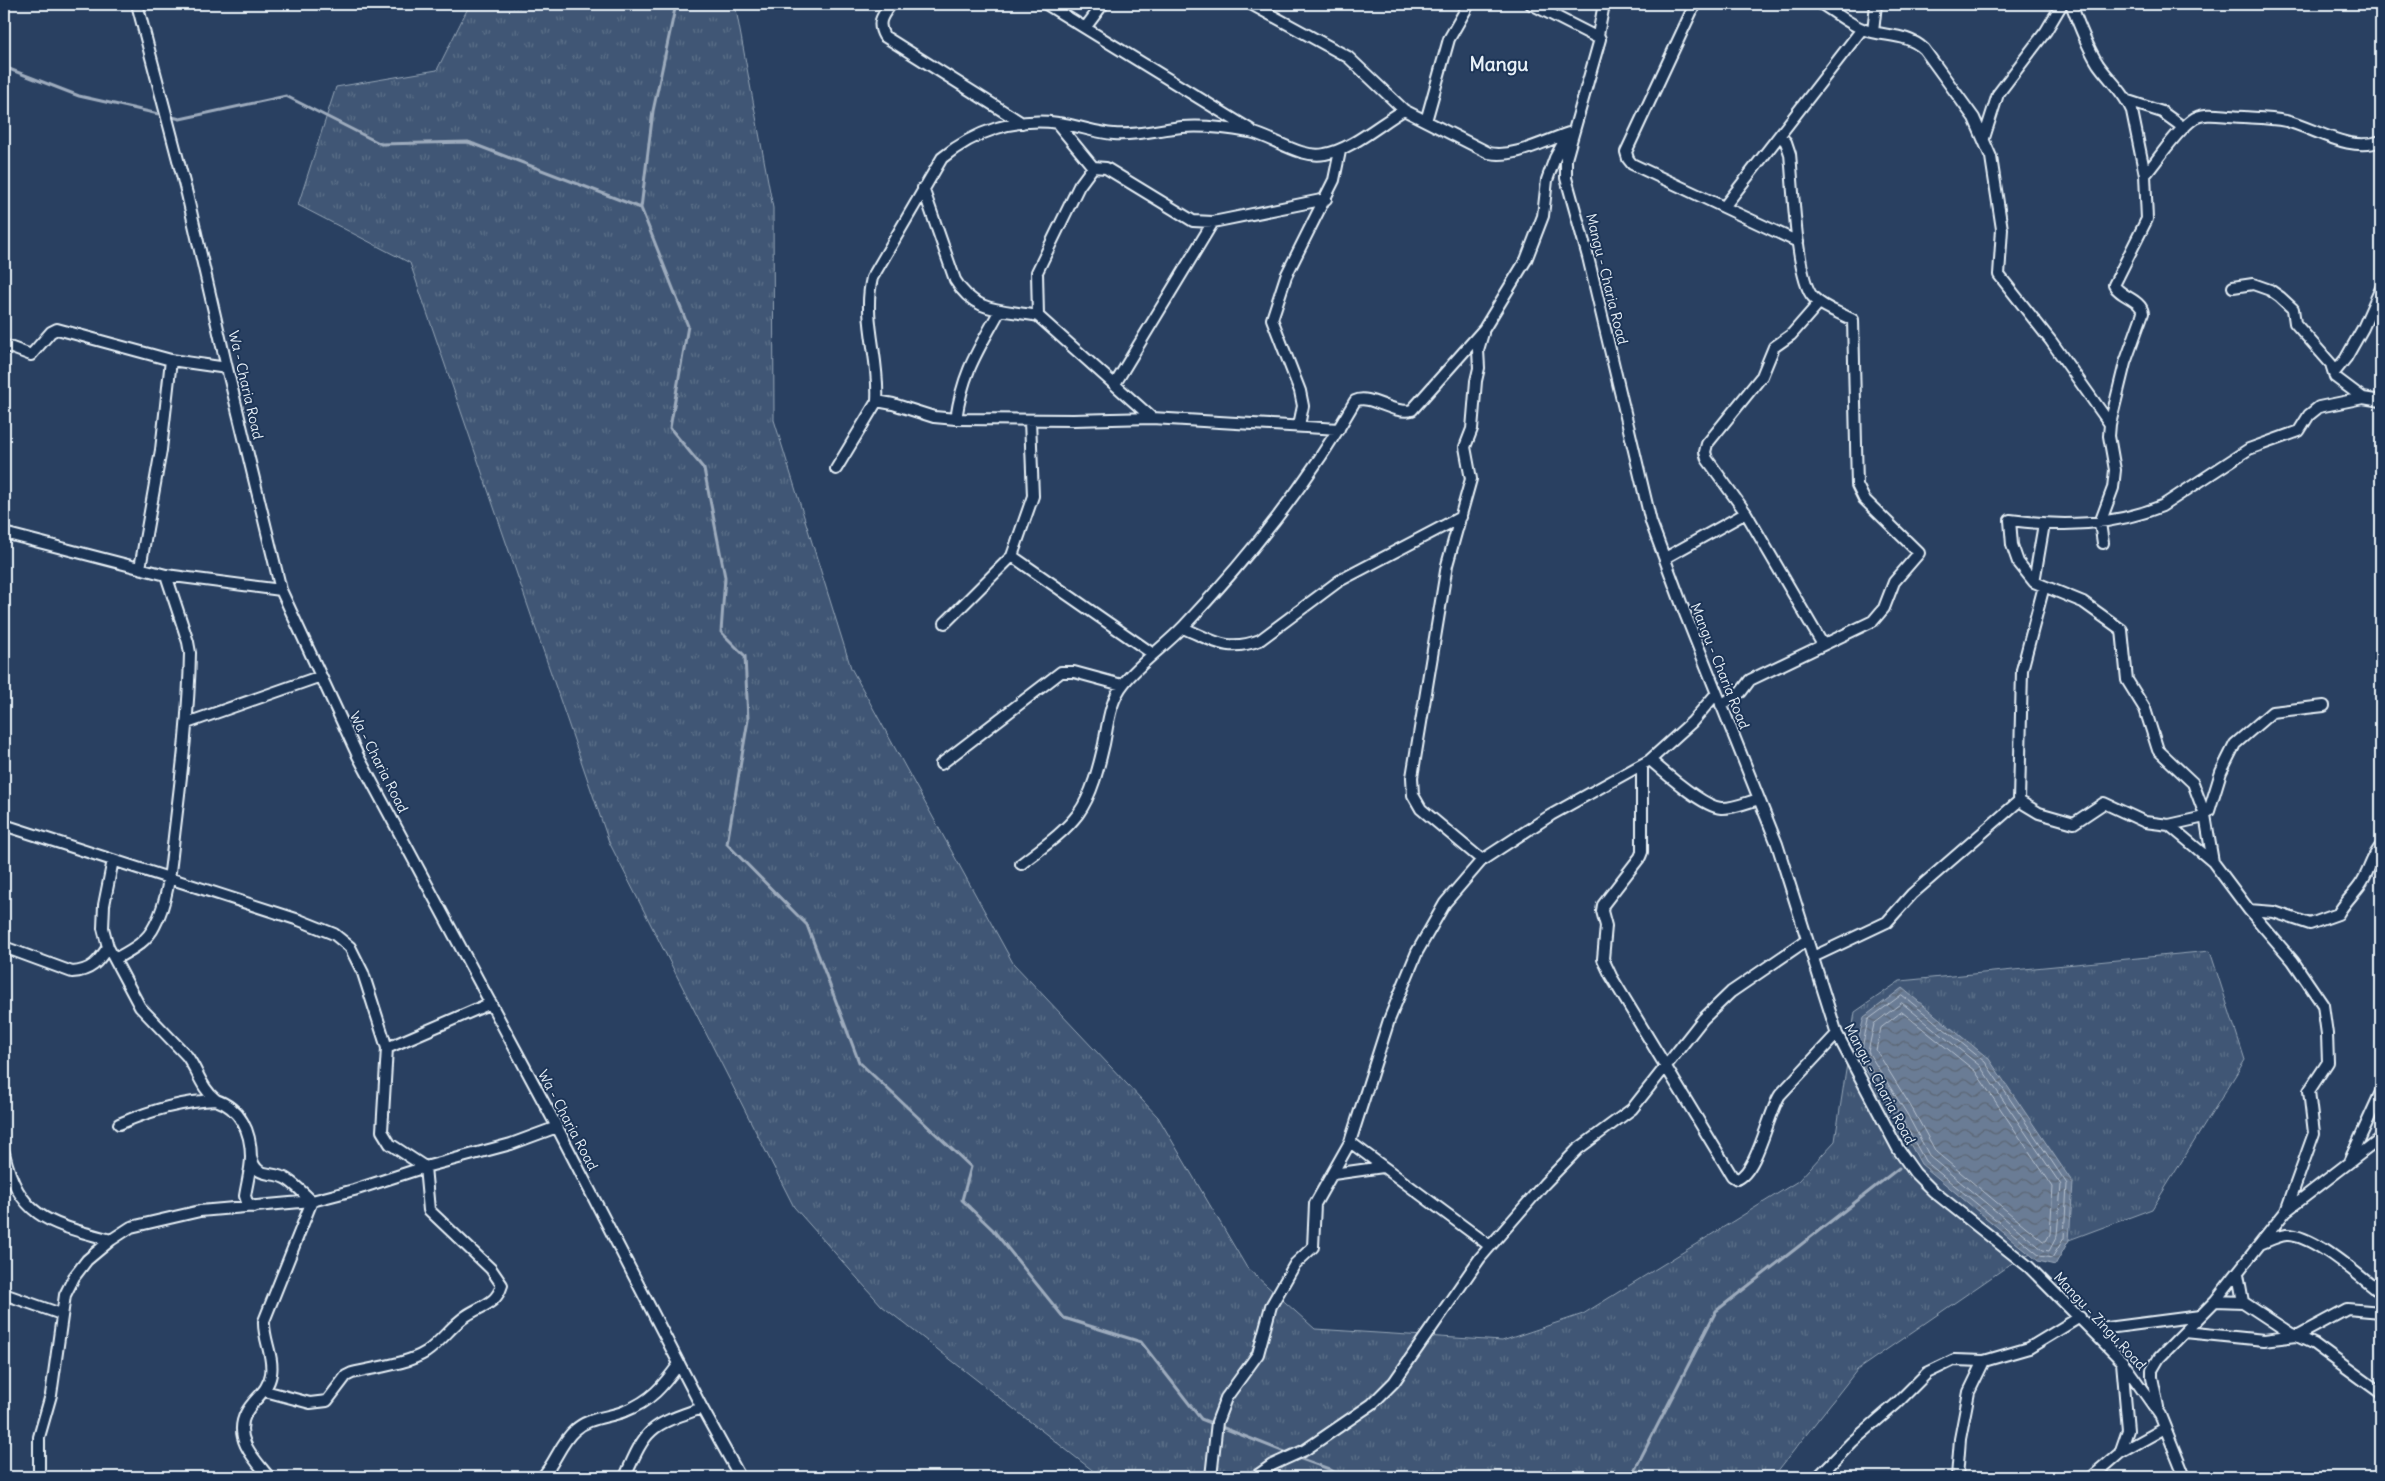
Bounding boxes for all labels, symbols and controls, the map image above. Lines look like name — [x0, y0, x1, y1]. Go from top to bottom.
district label: Mangu — [1470, 52, 1528, 76]
street label: Mangu - Charia Road — [1582, 212, 1632, 346]
street label: Wa - Charia Road — [225, 329, 267, 441]
street label: Mangu - Charia Road — [1687, 600, 1753, 732]
street label: Wa - Charia Road — [346, 708, 412, 816]
street label: Mangu - Charia Road — [1841, 1020, 1919, 1148]
street label: Wa - Charia Road — [534, 1067, 602, 1173]
street label: Mangu - Zingu Road — [2050, 1268, 2150, 1374]

